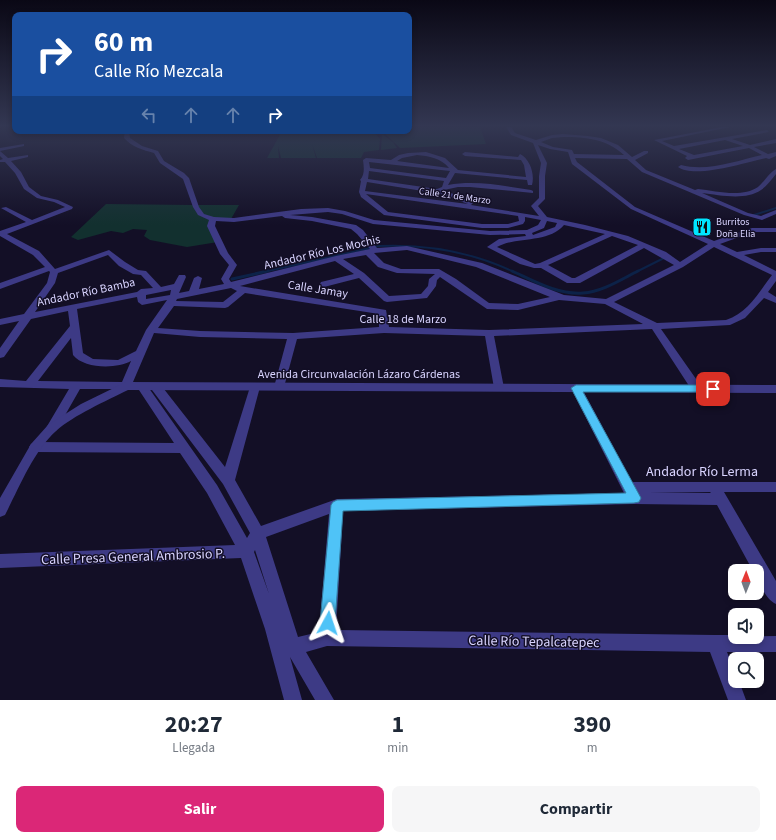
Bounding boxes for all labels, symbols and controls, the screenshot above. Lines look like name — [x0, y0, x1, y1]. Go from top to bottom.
text: 60 m — [94, 22, 153, 62]
icon: right — [28, 28, 80, 80]
text: Calle Río Mezcala — [94, 59, 223, 84]
icon: left — [138, 104, 160, 126]
icon: ahead — [180, 104, 202, 126]
icon: ahead — [222, 104, 244, 126]
icon: right — [264, 104, 286, 126]
street label: Calle 21 de Marzo — [418, 184, 492, 208]
place label: Burritos Doña Elia — [716, 215, 755, 241]
restaurant icon: Burritos Doña Elia — [691, 216, 713, 238]
street label: Andador Río Los Mochis — [262, 231, 382, 274]
street label: Andador Río Bamba — [36, 274, 137, 311]
street label: Calle Jamay — [287, 276, 350, 303]
street label: Calle 18 de Marzo — [359, 311, 447, 328]
street label: Avenida Circunvalación Lázaro Cárdenas — [258, 366, 460, 383]
pin — [696, 372, 730, 406]
icon: arrive — [702, 378, 724, 400]
street label: Andador Río Lerma — [646, 462, 758, 482]
street label: Calle Presa General Ambrosio P. — [41, 544, 225, 570]
north arrow — [728, 564, 764, 600]
map controls — [728, 564, 764, 688]
position arrow — [307, 602, 349, 644]
button: sound — [728, 608, 764, 644]
street label: Calle Río Tepalcatepec — [468, 631, 600, 653]
button: search — [728, 652, 764, 688]
text: 20:27 — [165, 707, 223, 742]
text: 1 — [392, 707, 404, 742]
text: 390 — [573, 707, 611, 742]
text: Llegada — [172, 739, 215, 757]
text: min — [387, 739, 408, 757]
text: m — [587, 739, 598, 757]
button: Salir — [16, 786, 384, 832]
button: Compartir — [392, 786, 760, 832]

